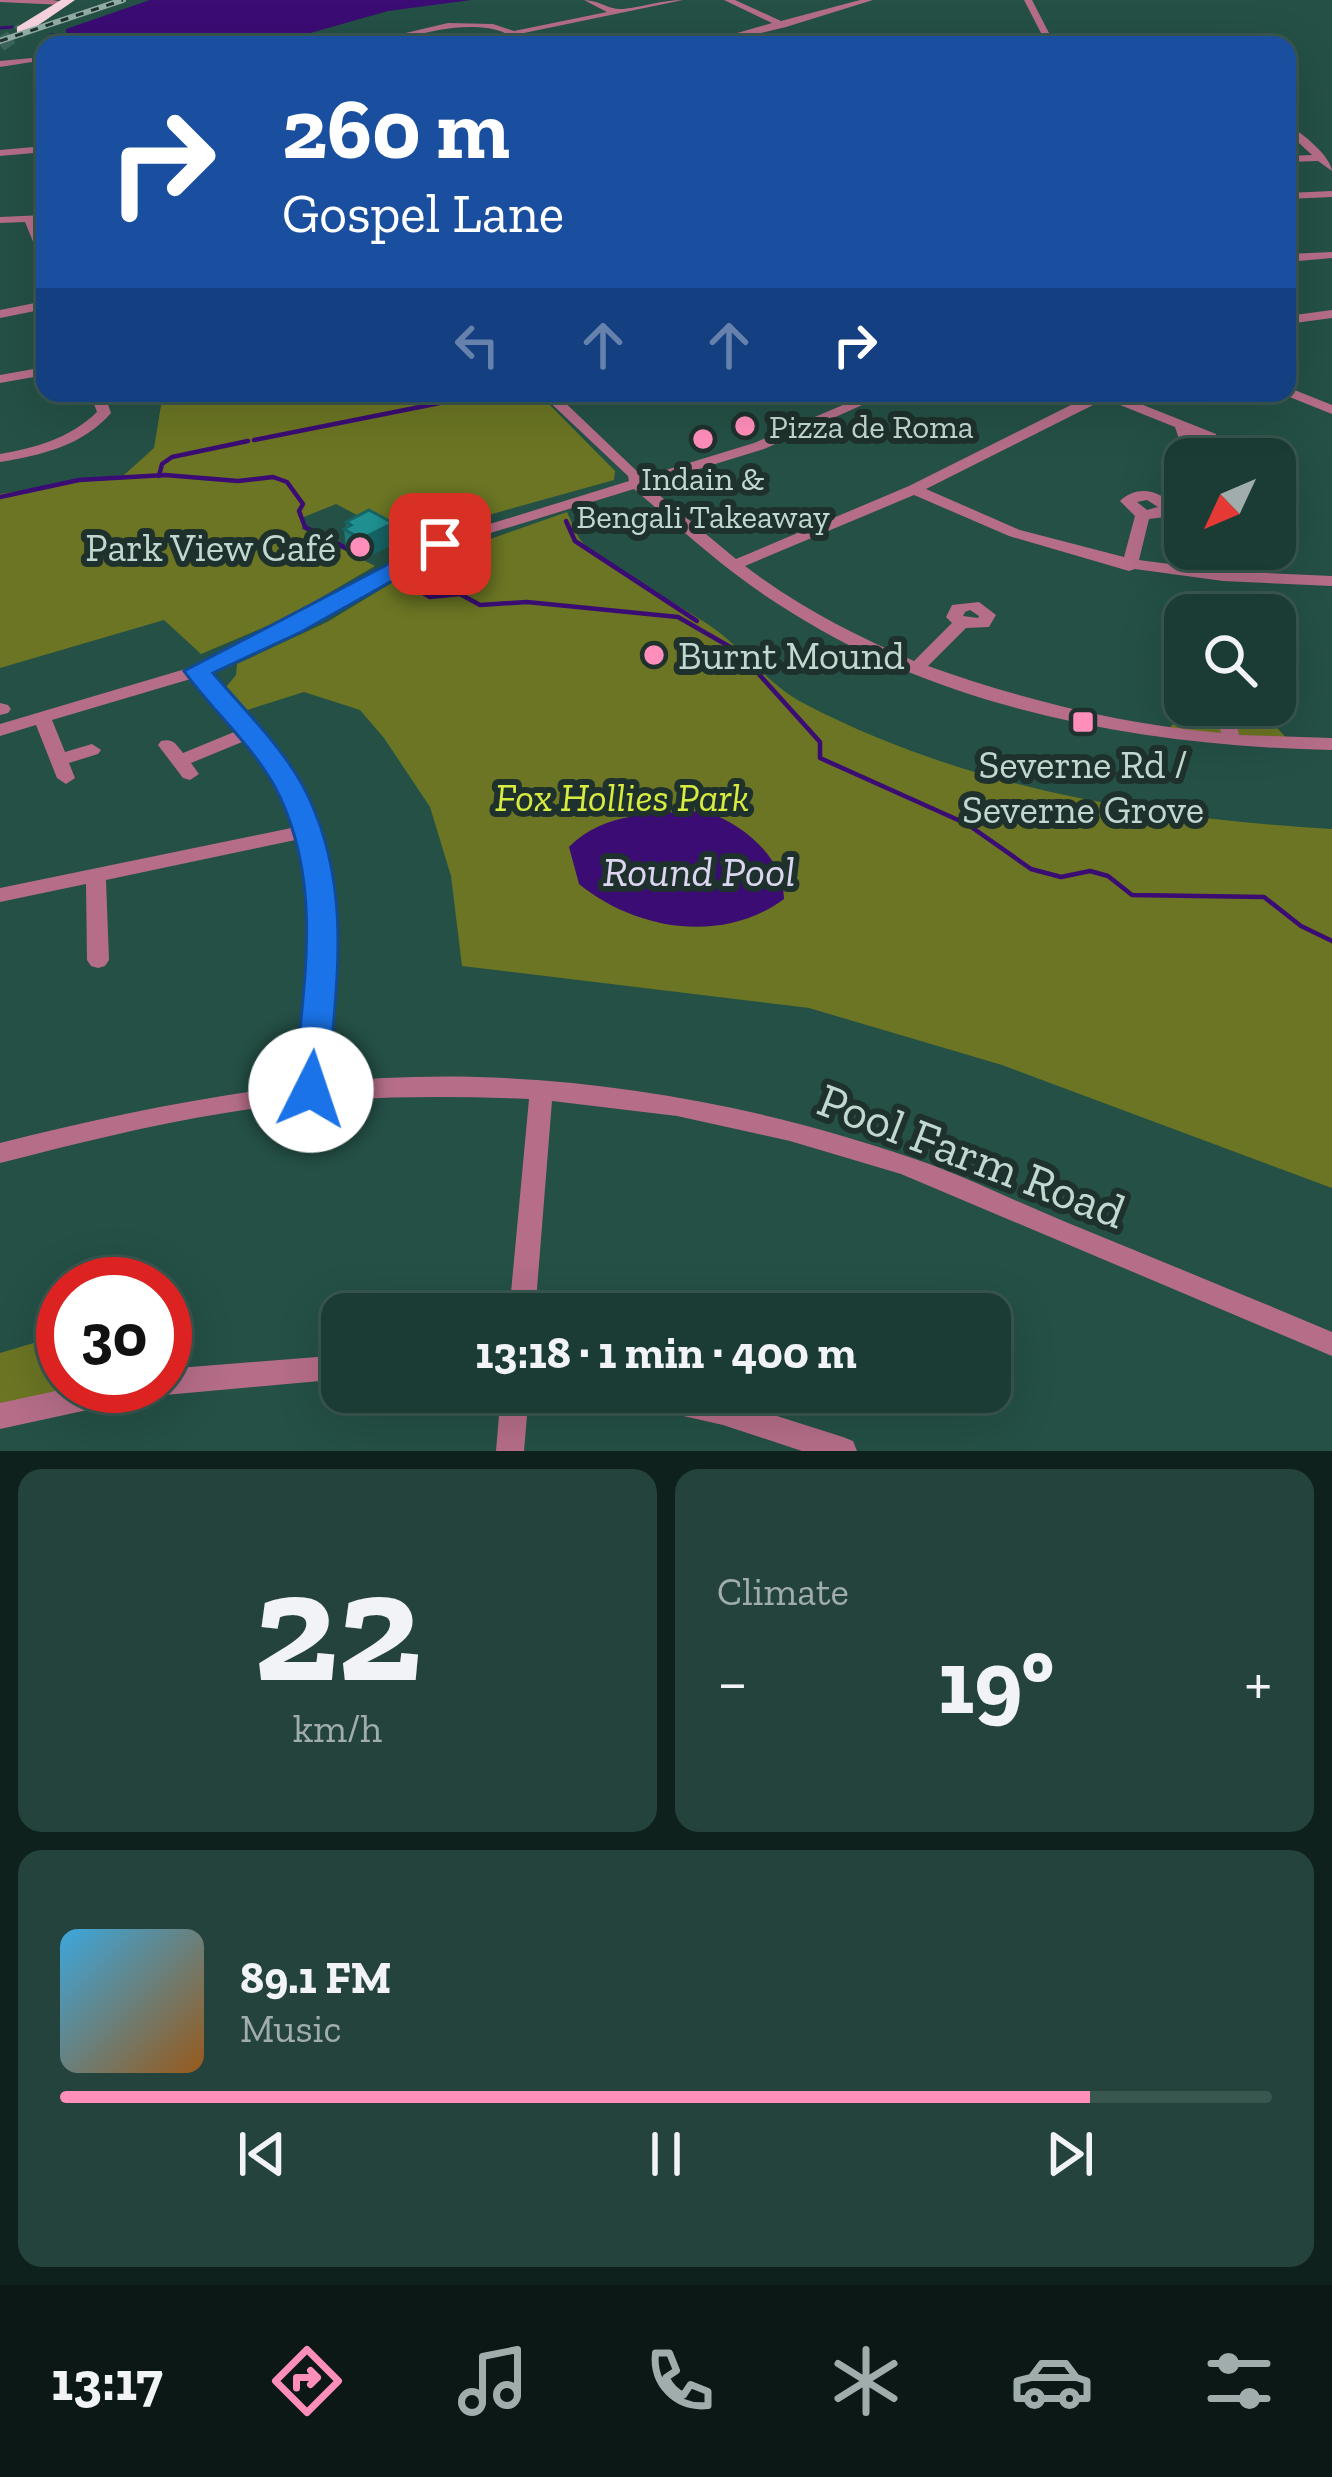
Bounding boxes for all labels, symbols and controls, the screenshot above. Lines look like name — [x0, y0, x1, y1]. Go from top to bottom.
text: 260 m — [282, 79, 510, 180]
icon: right — [84, 84, 240, 240]
text: Gospel Lane — [282, 181, 564, 246]
icon: left — [444, 312, 510, 378]
icon: ahead — [570, 312, 636, 378]
icon: ahead — [696, 312, 762, 378]
icon: right — [822, 312, 888, 378]
place label: Pizza de Roma — [769, 407, 974, 446]
marker: Pizza de Roma — [732, 413, 758, 439]
marker: Indain & Bengali Takeaway — [690, 426, 716, 452]
north arrow — [1164, 438, 1296, 570]
map controls — [1164, 438, 1296, 726]
place label: Indain & Bengali Takeaway — [576, 459, 830, 536]
pin — [389, 493, 491, 595]
icon: arrive — [407, 511, 473, 577]
place label: Park View Café — [85, 524, 336, 571]
marker: Park View Café — [347, 534, 373, 560]
button: search — [1164, 594, 1296, 726]
place label: Burnt Mound — [678, 632, 905, 679]
marker: Burnt Mound — [641, 642, 667, 668]
marker: Severne Rd / Severne Grove — [1070, 709, 1096, 735]
place label: Severne Rd / Severne Grove — [962, 741, 1204, 833]
park label: Fox Hollies Park — [495, 774, 749, 821]
water label: Round Pool — [603, 846, 795, 897]
position arrow — [248, 1027, 374, 1153]
street label: Pool Farm Road — [810, 1071, 1133, 1240]
speed limit sign: 30 — [36, 1257, 192, 1413]
text: 13:18 · 1 min · 400 m — [475, 1326, 857, 1380]
text: 22 — [254, 1533, 421, 1720]
text: Climate — [717, 1568, 849, 1615]
text: 19° — [938, 1628, 1054, 1736]
text: − — [717, 1643, 748, 1722]
text: + — [1244, 1643, 1272, 1722]
text: km/h — [293, 1705, 382, 1752]
text: 89.1 FM — [240, 1951, 391, 2005]
text: Music — [240, 2005, 342, 2052]
icon: previous — [229, 2121, 295, 2187]
icon: pause — [633, 2121, 699, 2187]
icon: next — [1037, 2121, 1103, 2187]
icon: directions — [265, 2339, 349, 2423]
icon: music — [451, 2339, 535, 2423]
icon: phone — [638, 2339, 722, 2423]
icon: climate — [824, 2339, 908, 2423]
icon: car — [1010, 2339, 1094, 2423]
icon: filters — [1197, 2339, 1281, 2423]
text: 13:17 — [51, 2349, 163, 2414]

